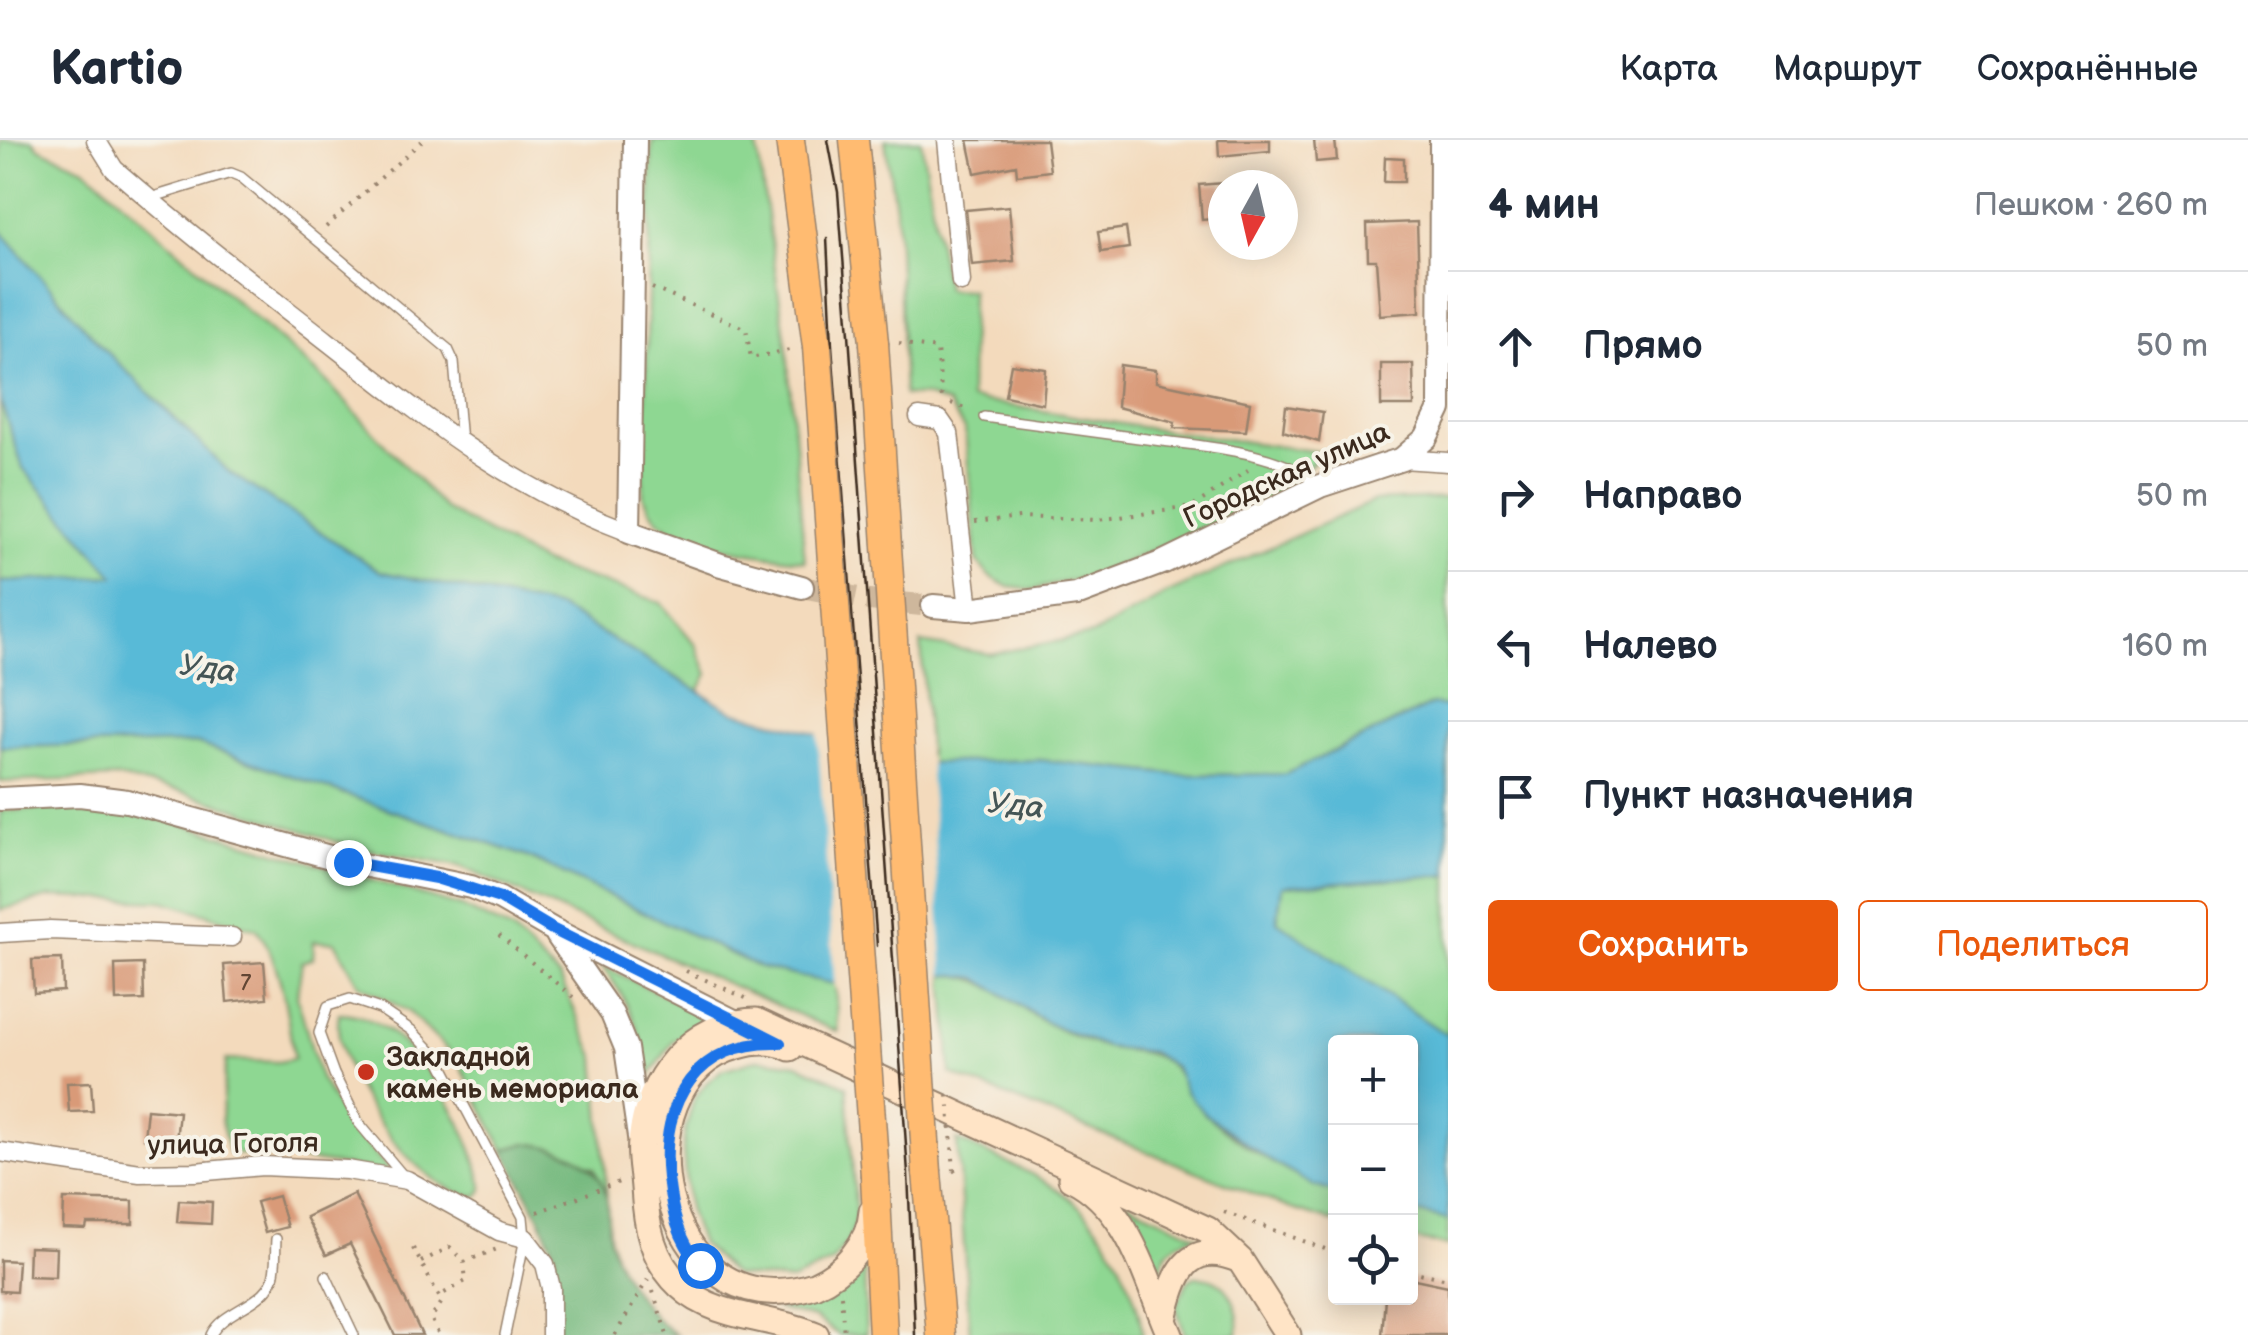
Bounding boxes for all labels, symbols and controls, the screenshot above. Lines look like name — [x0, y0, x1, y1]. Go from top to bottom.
text: Kartio — [50, 41, 183, 98]
text: Карта — [1619, 48, 1718, 91]
text: Маршрут — [1773, 48, 1922, 91]
text: Сохранённые — [1977, 48, 2198, 91]
north arrow — [1208, 170, 1298, 260]
text: 4 мин — [1488, 180, 1600, 231]
text: Пешком · 260 m — [1974, 186, 2208, 225]
icon: ahead — [1488, 319, 1543, 374]
text: Прямо — [1583, 324, 1702, 369]
text: 50 m — [2136, 327, 2208, 366]
street label: Городская улица — [1178, 415, 1395, 536]
icon: right — [1488, 469, 1543, 524]
text: Направо — [1583, 474, 1742, 519]
text: 50 m — [2136, 477, 2208, 516]
icon: left — [1488, 619, 1543, 674]
text: Налево — [1583, 624, 1718, 669]
text: 160 m — [2122, 627, 2208, 666]
water label: Уда — [178, 647, 238, 691]
icon: arrive — [1488, 769, 1543, 824]
text: Пункт назначения — [1583, 774, 1914, 819]
water label: Уда — [986, 785, 1045, 827]
route end — [326, 840, 372, 886]
button: Сохранить — [1488, 900, 1838, 991]
button: Поделиться — [1858, 900, 2208, 991]
house number: 7 — [241, 970, 252, 997]
map controls — [1328, 1035, 1418, 1305]
button: + — [1328, 1035, 1418, 1125]
place label: Закладной камень мемориала — [386, 1041, 639, 1106]
marker: Закладной камень мемориала — [355, 1061, 377, 1083]
button: − — [1328, 1125, 1418, 1215]
street label: улица Гоголя — [147, 1127, 319, 1162]
button: locate — [1328, 1215, 1418, 1305]
route start — [678, 1243, 724, 1289]

